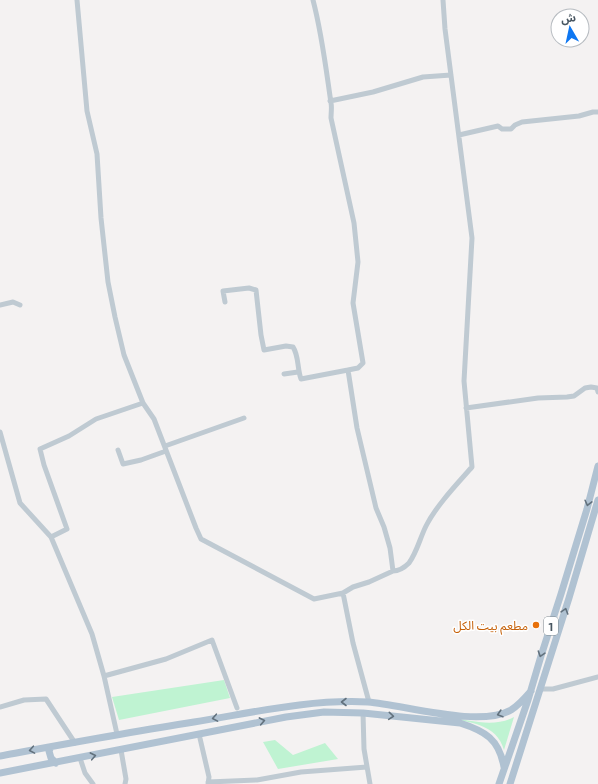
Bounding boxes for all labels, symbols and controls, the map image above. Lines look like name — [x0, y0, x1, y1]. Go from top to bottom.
north arrow — [550, 8, 590, 48]
text: ش — [560, 10, 577, 26]
one-way arrow — [585, 500, 593, 507]
one-way arrow — [560, 608, 569, 615]
road number: 1 — [544, 617, 558, 635]
place label: مطعم بيت الكل — [453, 618, 528, 635]
marker: مطعم بيت الكل — [531, 620, 541, 630]
one-way arrow — [537, 651, 546, 658]
one-way arrow — [341, 698, 347, 706]
one-way arrow — [497, 709, 504, 718]
one-way arrow — [388, 711, 394, 720]
one-way arrow — [212, 713, 218, 722]
one-way arrow — [259, 718, 265, 726]
one-way arrow — [29, 746, 35, 754]
one-way arrow — [90, 752, 96, 760]

